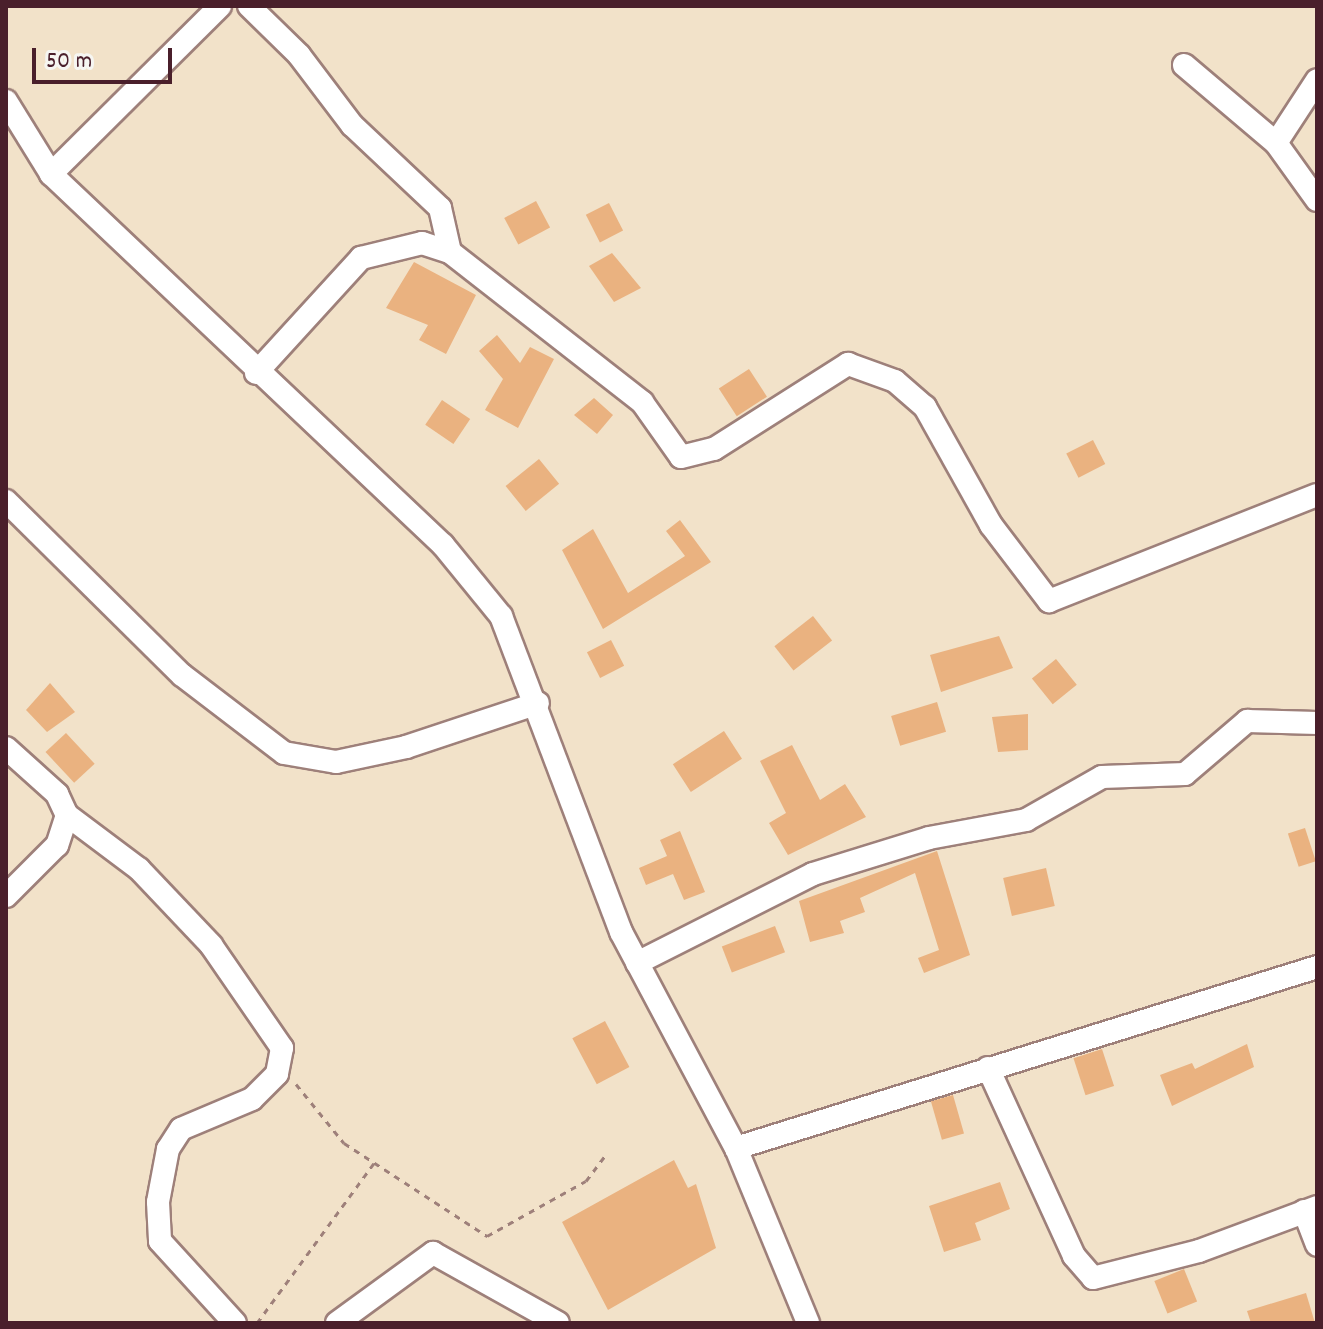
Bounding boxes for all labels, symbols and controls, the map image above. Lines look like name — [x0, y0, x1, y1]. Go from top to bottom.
scale bar — [36, 32, 176, 82]
text: 50 m — [46, 45, 92, 79]

